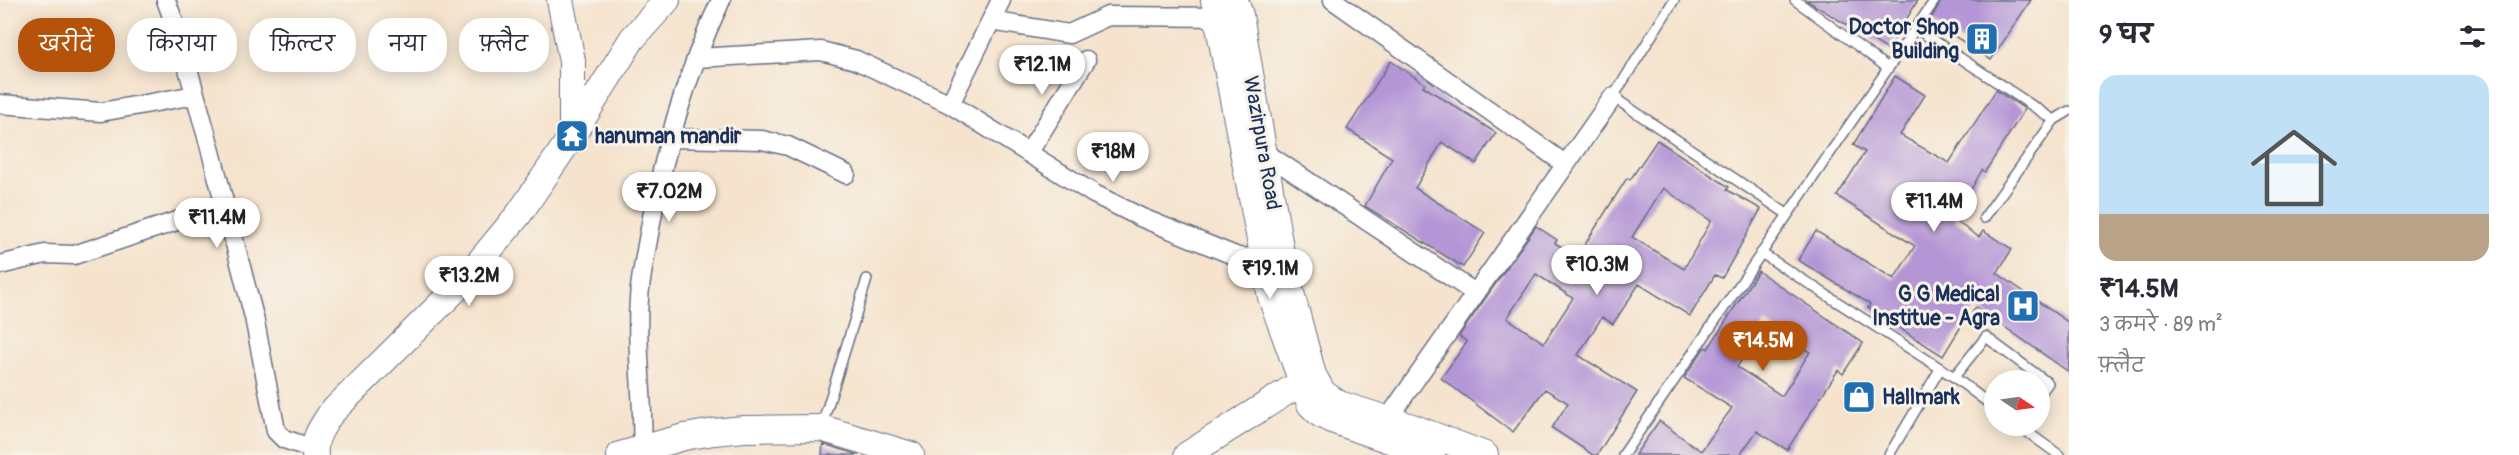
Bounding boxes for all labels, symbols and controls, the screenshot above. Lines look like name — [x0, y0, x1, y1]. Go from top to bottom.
place label: Doctor Shop Building — [1849, 14, 1959, 65]
chip: खरीदें — [18, 18, 115, 72]
chip: किराया — [127, 18, 237, 72]
chip: फ़िल्टर — [249, 18, 356, 72]
chip: नया — [368, 18, 447, 72]
chip: फ़्लैट — [459, 18, 549, 72]
text: 9 घर — [2099, 19, 2153, 51]
icon: filters — [2456, 20, 2489, 53]
building icon: Doctor Shop Building — [1964, 21, 2000, 57]
pin: ₹12.1M — [993, 45, 1091, 96]
text: ₹12.1M — [1013, 52, 1071, 77]
street label: Wazirpura Road — [1237, 74, 1287, 212]
icon: home — [2240, 114, 2348, 222]
temple icon: hanuman mandir — [554, 118, 590, 154]
place label: hanuman mandir — [595, 123, 742, 150]
pin: ₹18M — [1077, 132, 1149, 183]
text: ₹18M — [1091, 139, 1135, 164]
pin: ₹7.02M — [620, 172, 718, 223]
text: ₹7.02M — [636, 179, 702, 204]
pin: ₹11.4M — [1885, 182, 1983, 233]
text: ₹11.4M — [1905, 189, 1963, 214]
pin: ₹11.4M — [168, 198, 266, 249]
text: ₹11.4M — [188, 205, 246, 230]
pin: ₹10.3M — [1548, 245, 1646, 296]
pin: ₹19.1M — [1221, 249, 1319, 300]
text: ₹10.3M — [1565, 252, 1629, 277]
pin: ₹13.2M — [420, 256, 518, 307]
text: ₹19.1M — [1242, 256, 1298, 281]
text: ₹13.2M — [439, 263, 499, 288]
text: ₹14.5M — [2099, 273, 2178, 305]
place label: G G Medical Institue - Agra — [1872, 281, 2000, 332]
hospital icon: G G Medical Institue - Agra — [2005, 288, 2041, 324]
text: 3 कमरे · 89 m² — [2099, 312, 2223, 337]
pin: ₹14.5M — [1714, 321, 1812, 372]
text: ₹14.5M — [1732, 328, 1794, 353]
text: फ़्लैट — [2099, 353, 2145, 378]
north arrow — [1984, 370, 2050, 436]
map controls — [1984, 370, 2050, 436]
shop icon: Hallmark — [1841, 379, 1877, 415]
place label: Hallmark — [1882, 384, 1960, 411]

